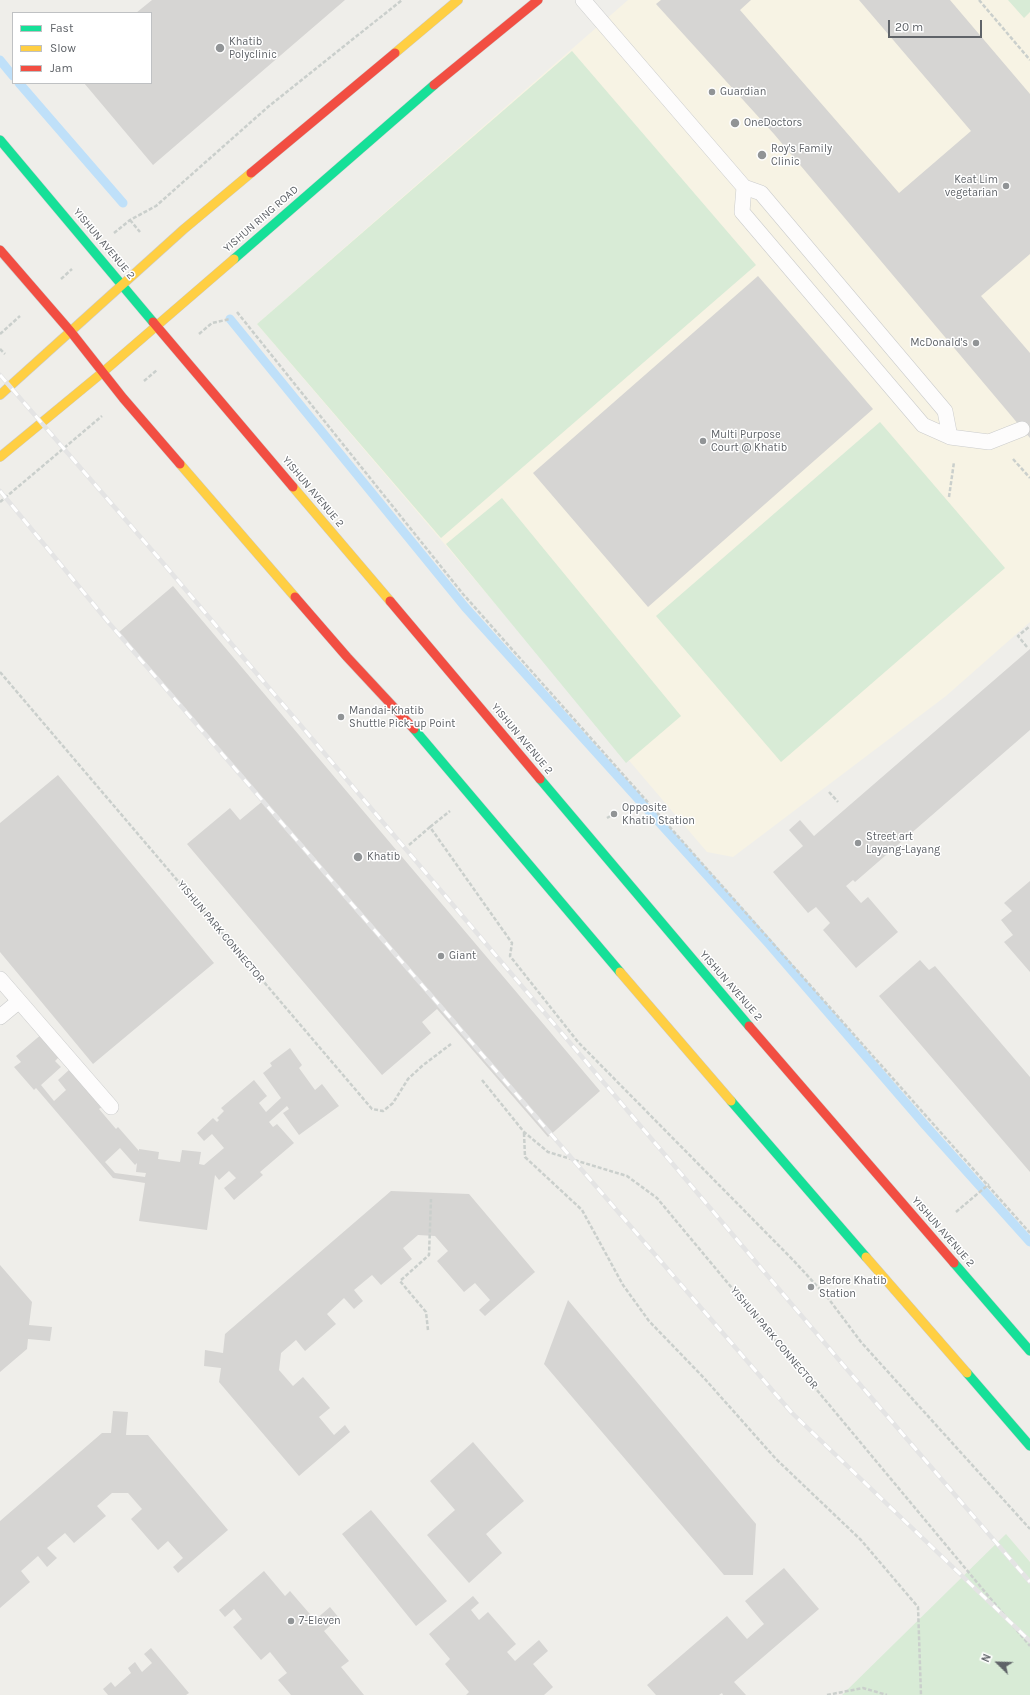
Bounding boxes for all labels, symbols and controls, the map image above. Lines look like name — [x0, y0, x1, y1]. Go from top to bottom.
legend — [12, 12, 152, 84]
scale bar — [890, 12, 984, 38]
text: 20 m — [895, 20, 923, 34]
text: Fast — [50, 21, 73, 35]
place label: Khatib Polyclinic — [229, 35, 277, 61]
text: Slow — [50, 41, 76, 55]
marker: Khatib Polyclinic — [214, 42, 226, 54]
text: Jam — [50, 61, 73, 75]
place label: Guardian — [720, 85, 766, 99]
marker: Guardian — [707, 87, 717, 97]
place label: OneDoctors — [744, 116, 802, 130]
marker: OneDoctors — [729, 117, 741, 129]
place label: Roy's Family Clinic — [771, 142, 832, 168]
marker: Roy's Family Clinic — [756, 149, 768, 161]
place label: Keat Lim vegetarian — [945, 173, 998, 199]
marker: Keat Lim vegetarian — [1001, 181, 1011, 191]
street label: YISHUN RING ROAD — [221, 183, 301, 255]
street label: YISHUN AVENUE 2 — [70, 206, 138, 282]
place label: McDonald's — [910, 336, 968, 350]
marker: McDonald's — [971, 338, 981, 348]
place label: Multi Purpose Court @ Khatib — [711, 428, 787, 454]
marker: Multi Purpose Court @ Khatib — [698, 436, 708, 446]
street label: YISHUN AVENUE 2 — [279, 454, 347, 530]
street label: YISHUN AVENUE 2 — [488, 701, 556, 777]
place label: Mandai-Khatib Shuttle Pick-up Point — [349, 704, 455, 730]
marker: Mandai-Khatib Shuttle Pick-up Point — [336, 712, 346, 722]
place label: Opposite Khatib Station — [622, 801, 695, 827]
marker: Opposite Khatib Station — [609, 809, 619, 819]
place label: Street art Layang-Layang — [866, 830, 940, 856]
marker: Street art Layang-Layang — [853, 838, 863, 848]
place label: Khatib — [367, 850, 400, 864]
marker: Khatib — [352, 851, 364, 863]
street label: YISHUN PARK CONNECTOR — [174, 878, 268, 986]
street label: YISHUN AVENUE 2 — [697, 948, 765, 1024]
place label: Giant — [449, 949, 476, 963]
marker: Giant — [436, 951, 446, 961]
street label: YISHUN AVENUE 2 — [909, 1194, 977, 1270]
place label: Before Khatib Station — [819, 1274, 887, 1300]
marker: Before Khatib Station — [806, 1282, 816, 1292]
street label: YISHUN PARK CONNECTOR — [727, 1284, 821, 1392]
place label: 7-Eleven — [299, 1614, 341, 1628]
marker: 7-Eleven — [286, 1616, 296, 1626]
north arrow — [978, 1643, 1018, 1683]
text: N — [979, 1652, 994, 1664]

